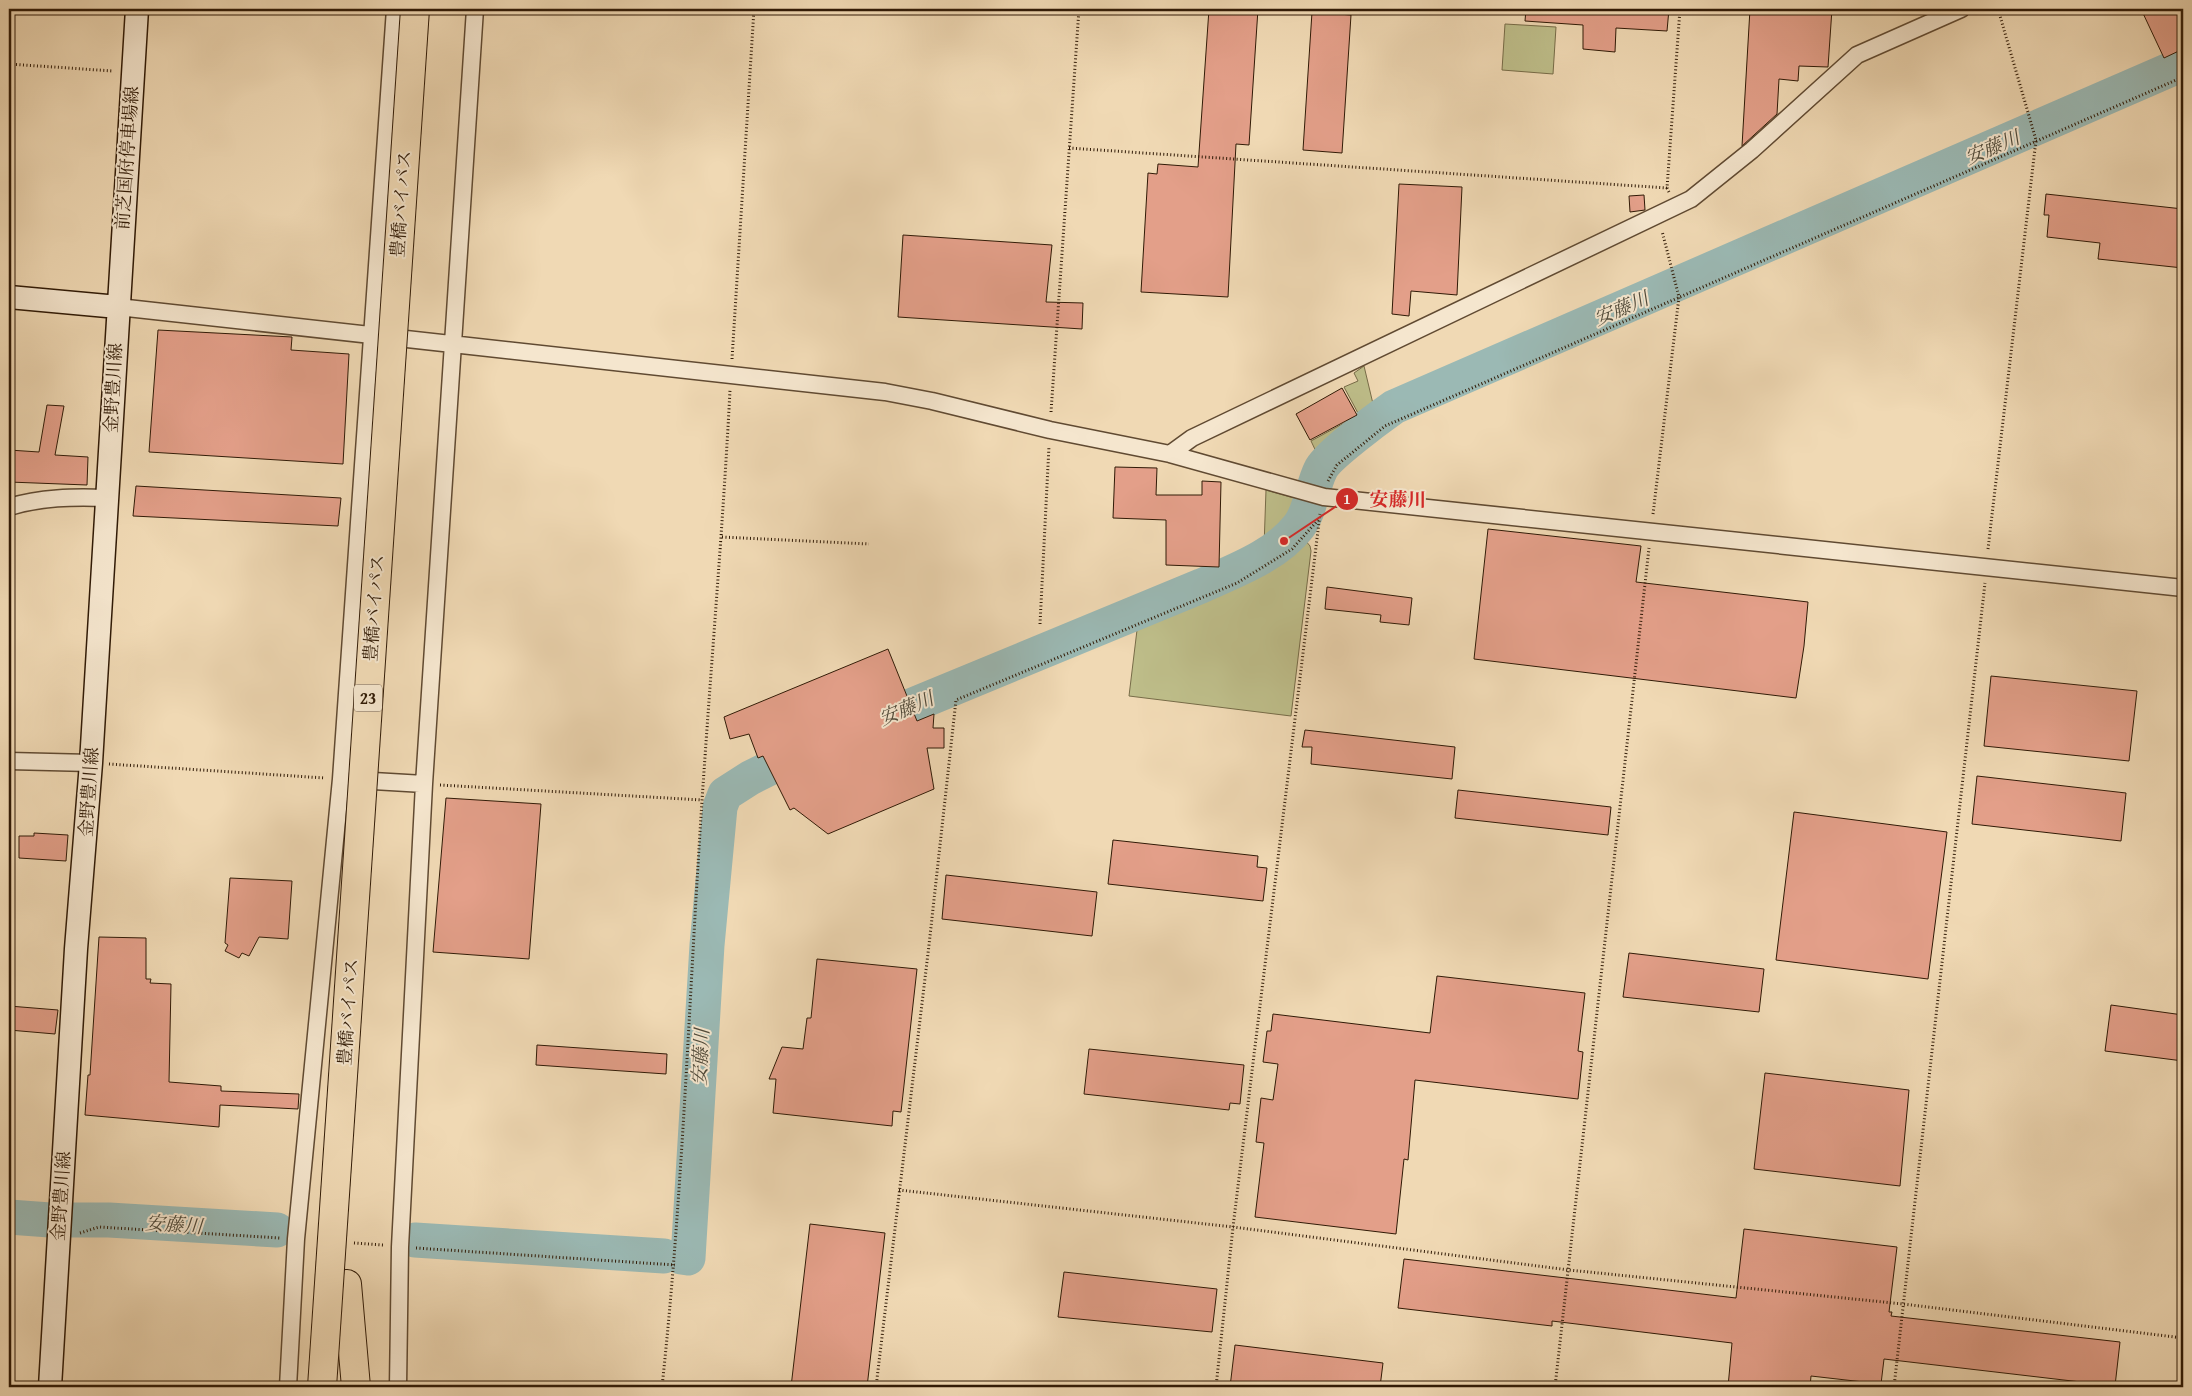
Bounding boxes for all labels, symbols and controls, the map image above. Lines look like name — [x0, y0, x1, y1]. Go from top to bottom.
street label: 前芝国府停車場線 — [108, 85, 145, 231]
water label: 安藤川 — [1960, 122, 2026, 171]
street label: 豊橋バイパス — [383, 149, 418, 259]
water label: 安藤川 — [1589, 283, 1655, 332]
street label: 金野豊川線 — [97, 342, 128, 434]
callout: 安藤川 — [1334, 482, 1436, 516]
text: 安藤川 — [1369, 485, 1427, 513]
text: 1 — [1343, 488, 1351, 509]
street label: 豊橋バイパス — [356, 553, 391, 663]
water label: 安藤川 — [874, 683, 940, 732]
road number: 23 — [354, 684, 382, 711]
street label: 金野豊川線 — [72, 746, 105, 838]
street label: 豊橋バイパス — [330, 957, 365, 1067]
water label: 安藤川 — [685, 1026, 716, 1086]
street label: 金野豊川線 — [44, 1150, 77, 1242]
water label: 安藤川 — [145, 1208, 205, 1240]

